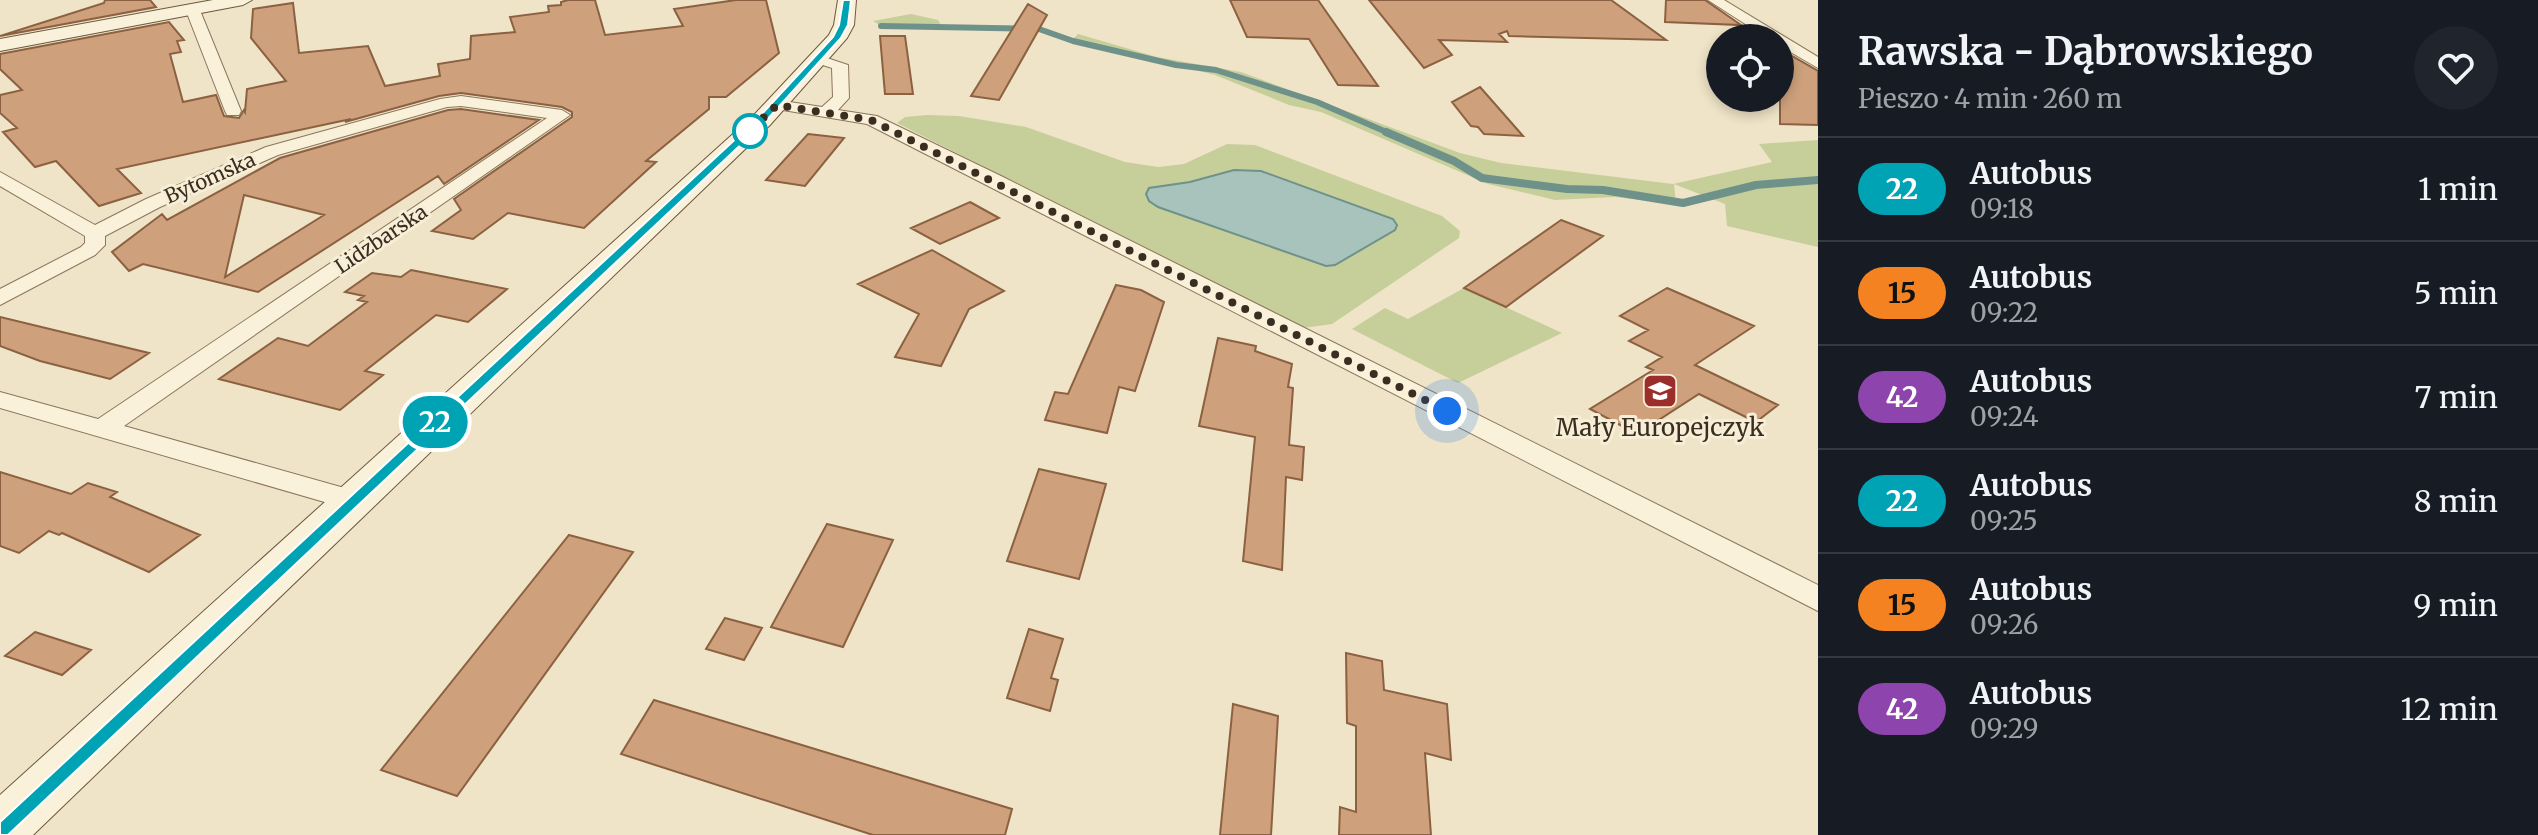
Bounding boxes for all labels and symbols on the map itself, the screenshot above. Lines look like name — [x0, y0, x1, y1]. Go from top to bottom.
unlabelled marker — [733, 114, 767, 148]
street label: Bytomska — [160, 146, 259, 209]
street label: Lidzbarska — [330, 198, 432, 279]
school or university icon: Mały Europejczyk — [1641, 372, 1679, 410]
your location — [1427, 391, 1467, 431]
line badge: 22 — [399, 396, 471, 448]
place label: Mały Europejczyk — [1556, 412, 1765, 443]

